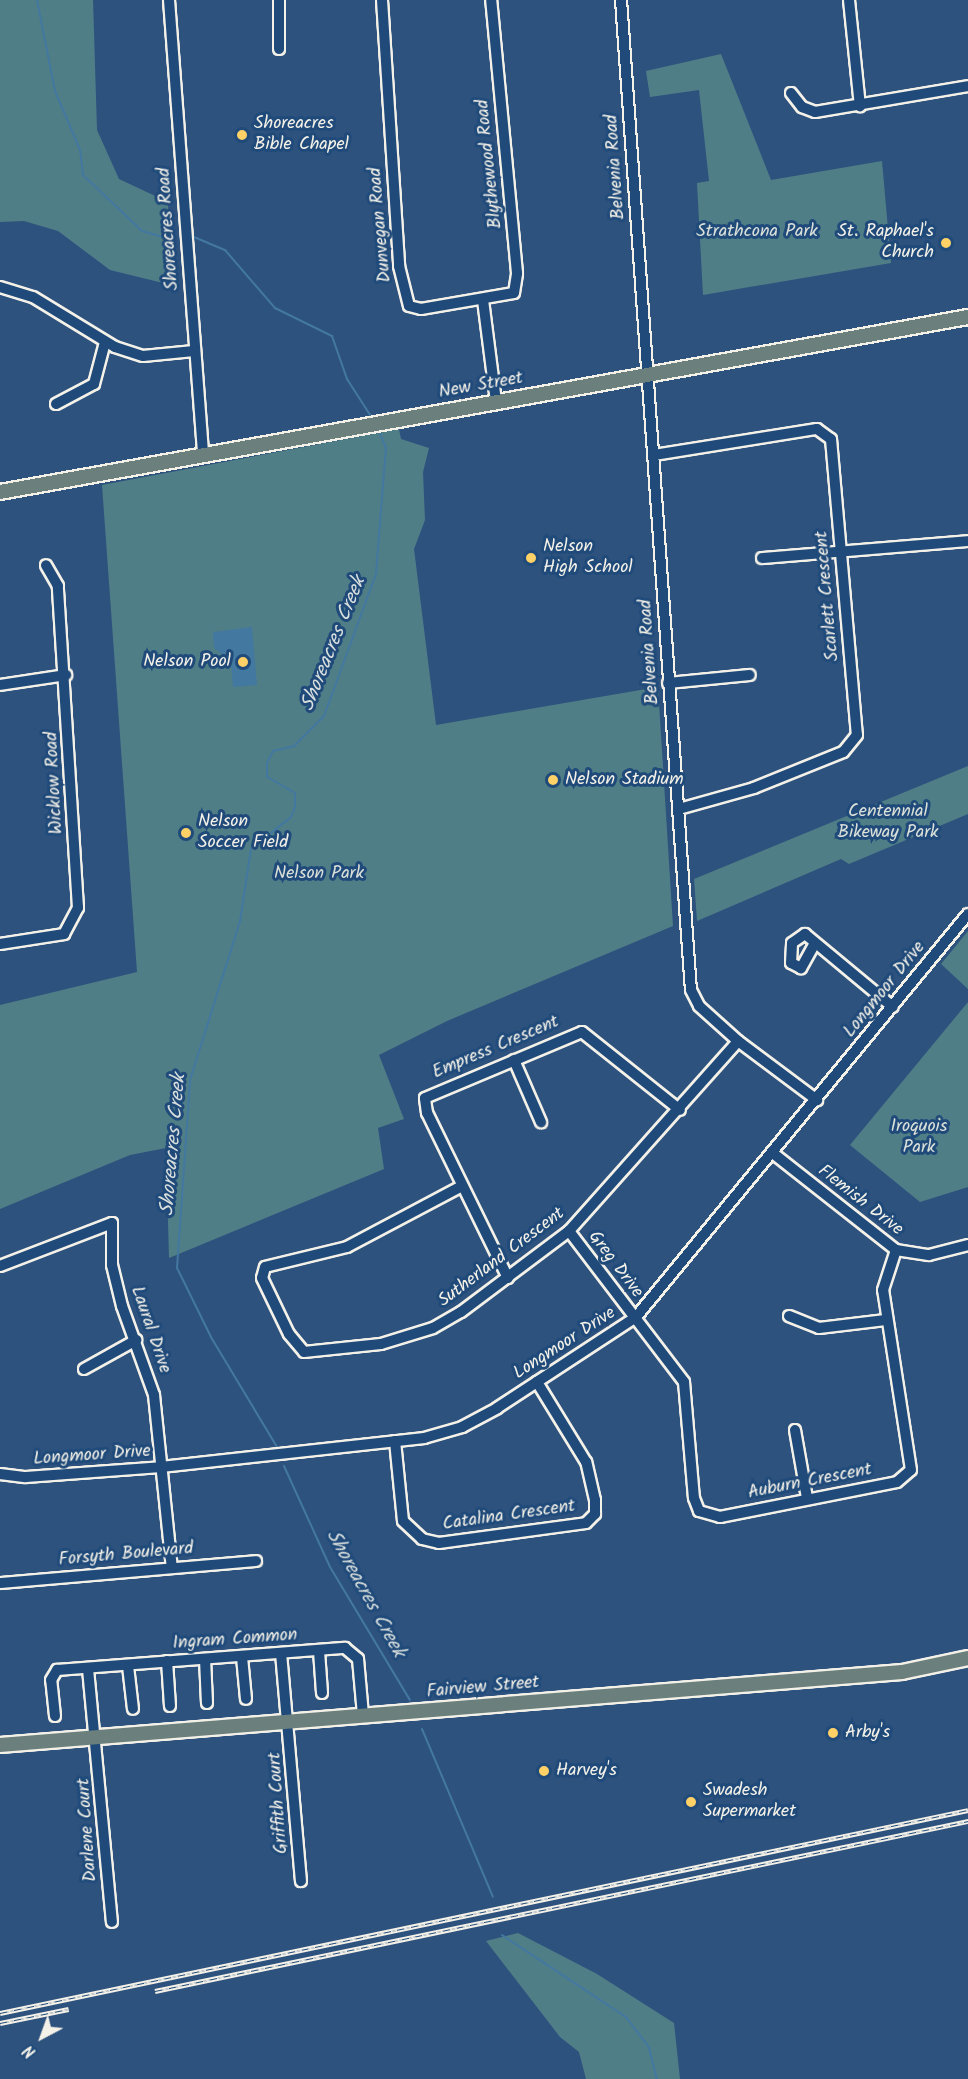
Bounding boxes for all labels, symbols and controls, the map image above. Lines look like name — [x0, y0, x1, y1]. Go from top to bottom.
street label: Blythewood Road — [472, 98, 508, 230]
place label: Shoreacres Bible Chapel — [254, 114, 349, 156]
street label: Belvenia Road — [602, 114, 630, 220]
marker: Shoreacres Bible Chapel — [235, 128, 249, 142]
street label: Shoreacres Road — [154, 167, 184, 291]
street label: Dunvegan Road — [365, 167, 397, 283]
park label: Strathcona Park — [696, 221, 818, 243]
place label: St. Raphael's Church — [838, 222, 934, 264]
marker: St. Raphael's Church — [939, 236, 953, 250]
street label: New Street — [437, 368, 525, 404]
street label: Scarlett Crescent — [812, 530, 844, 662]
place label: Nelson High School — [543, 537, 633, 580]
marker: Nelson High School — [524, 551, 538, 565]
water label: Shoreacres Creek — [296, 573, 372, 715]
street label: Belvenia Road — [636, 599, 664, 705]
place label: Nelson Pool — [143, 651, 231, 673]
marker: Nelson Pool — [236, 655, 250, 669]
street label: Wicklow Road — [42, 731, 68, 835]
place label: Nelson Stadium — [565, 769, 684, 791]
marker: Nelson Stadium — [546, 773, 560, 787]
park label: Centennial Bikeway Park — [837, 802, 939, 844]
place label: Nelson Soccer Field — [198, 812, 288, 854]
marker: Nelson Soccer Field — [179, 826, 193, 840]
park label: Nelson Park — [274, 863, 364, 885]
street label: Longmoor Drive — [840, 938, 930, 1042]
street label: Empress Crescent — [430, 1012, 562, 1084]
water label: Shoreacres Creek — [156, 1073, 192, 1217]
park label: Iroquois Park — [891, 1117, 947, 1160]
street label: Flemish Drive — [813, 1161, 907, 1241]
street label: Sutherland Crescent — [435, 1203, 569, 1313]
street label: Greg Drive — [583, 1227, 647, 1303]
street label: Laural Drive — [125, 1284, 175, 1376]
street label: Longmoor Drive — [510, 1303, 620, 1385]
street label: Longmoor Drive — [33, 1441, 151, 1471]
street label: Auburn Crescent — [746, 1459, 874, 1505]
street label: Catalina Crescent — [441, 1496, 577, 1536]
water label: Shoreacres Creek — [320, 1526, 410, 1662]
street label: Forsyth Boulevard — [58, 1538, 194, 1572]
street label: Ingram Common — [172, 1625, 298, 1655]
street label: Fairview Street — [426, 1672, 540, 1704]
place label: Arby's — [845, 1722, 890, 1744]
marker: Arby's — [826, 1726, 840, 1740]
street label: Griffith Court — [265, 1751, 293, 1855]
place label: Harvey's — [556, 1760, 617, 1782]
marker: Harvey's — [537, 1764, 551, 1778]
street label: Darlene Court — [74, 1777, 102, 1883]
place label: Swadesh Supermarket — [703, 1781, 796, 1824]
marker: Swadesh Supermarket — [684, 1795, 698, 1809]
north arrow — [12, 2007, 72, 2067]
text: N — [18, 2038, 42, 2064]

